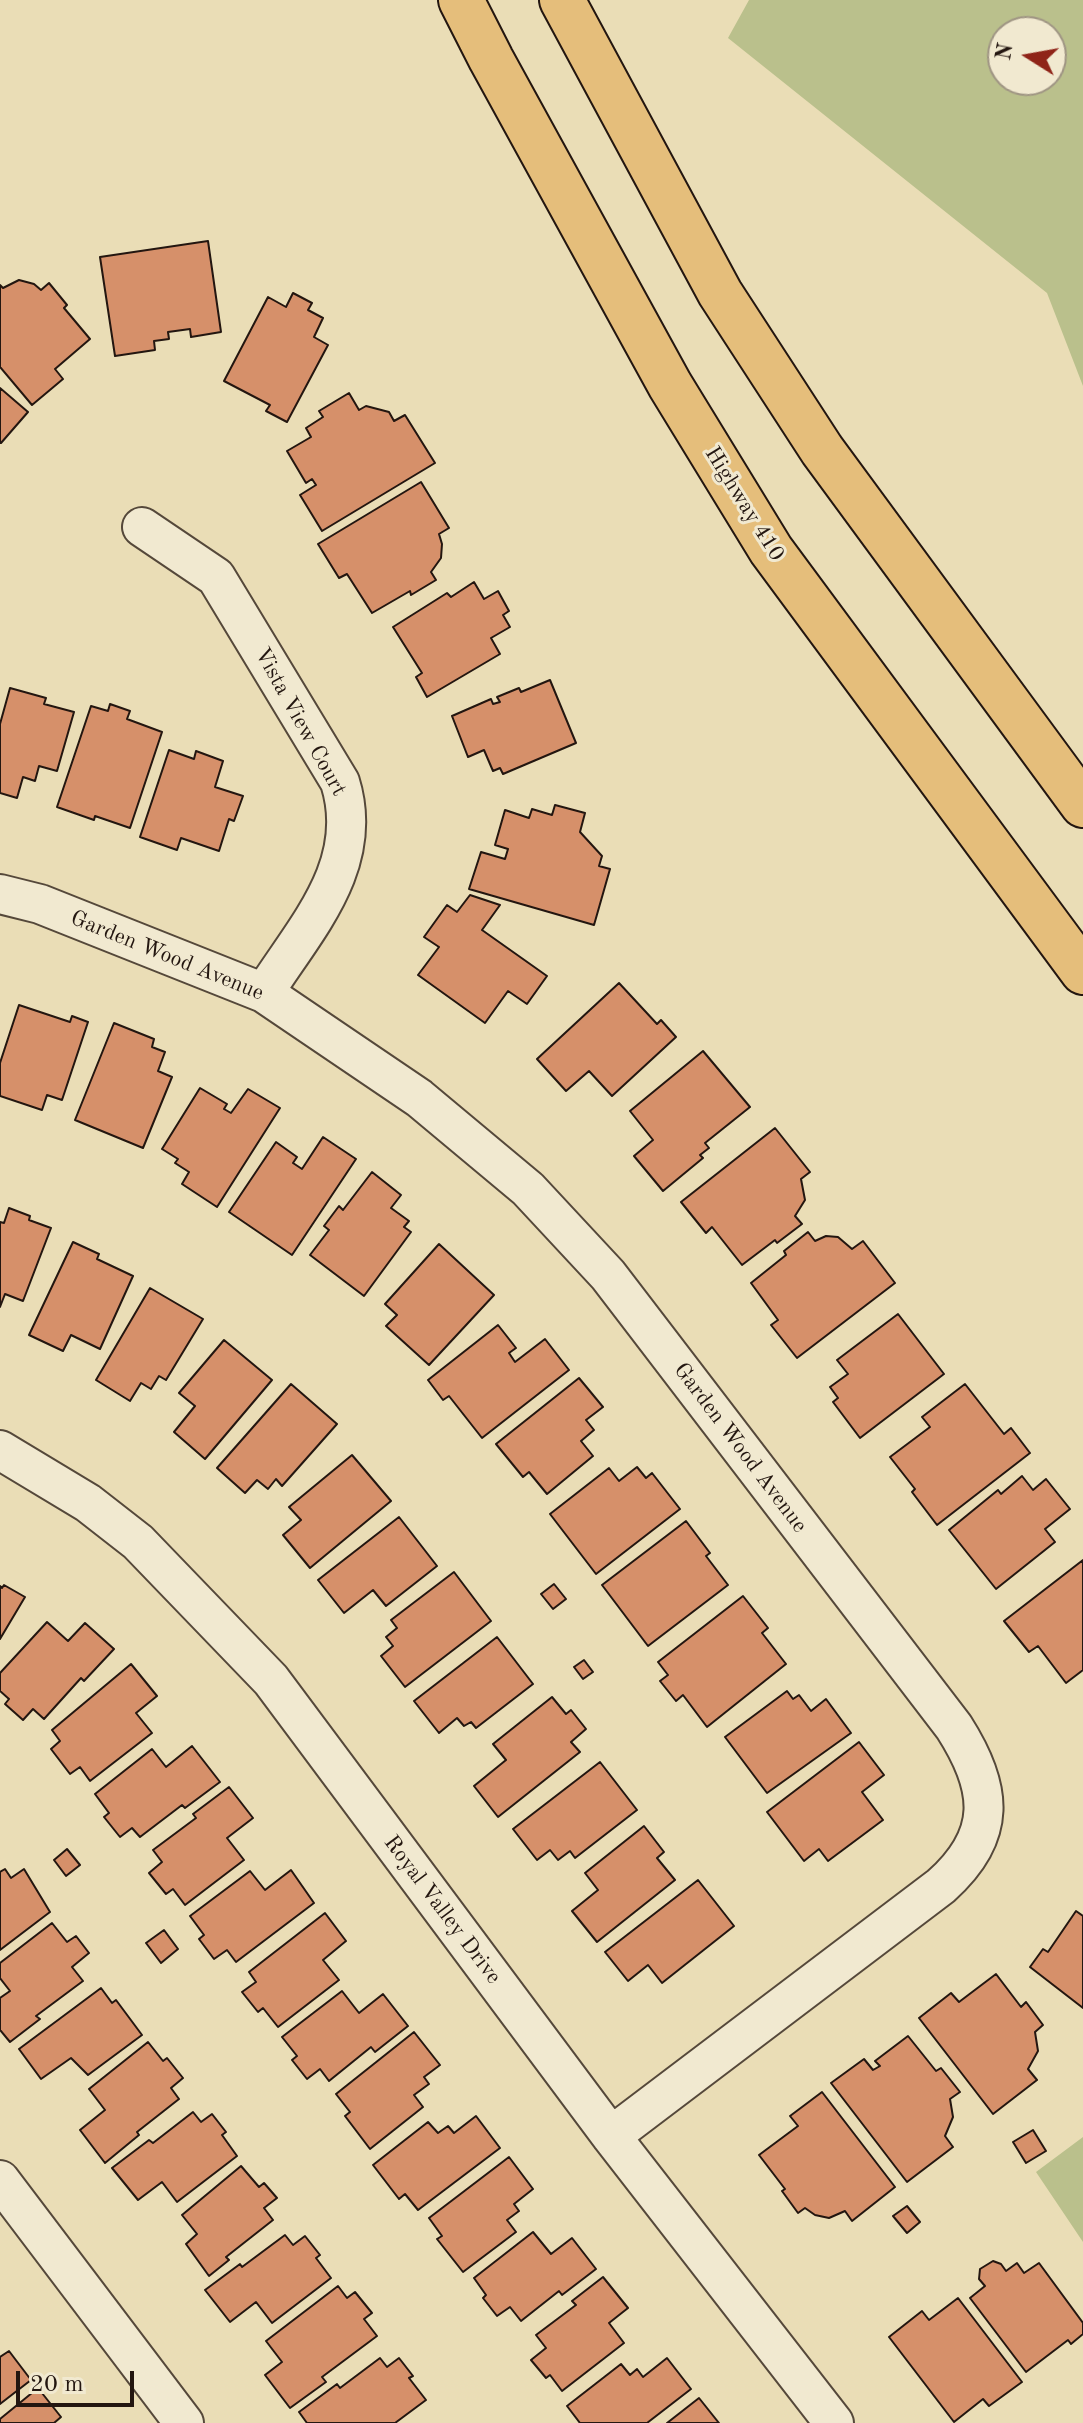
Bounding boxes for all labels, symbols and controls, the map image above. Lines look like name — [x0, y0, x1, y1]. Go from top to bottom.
north arrow — [987, 16, 1067, 96]
text: N — [993, 41, 1018, 62]
street label: Highway 410 — [698, 442, 790, 566]
street label: Vista View Court — [248, 643, 352, 801]
street label: Garden Wood Avenue — [67, 905, 267, 1007]
street label: Garden Wood Avenue — [667, 1358, 813, 1538]
street label: Royal Valley Drive — [377, 1830, 507, 1990]
scale bar — [20, 2355, 138, 2405]
text: 20 m — [30, 2373, 84, 2397]

